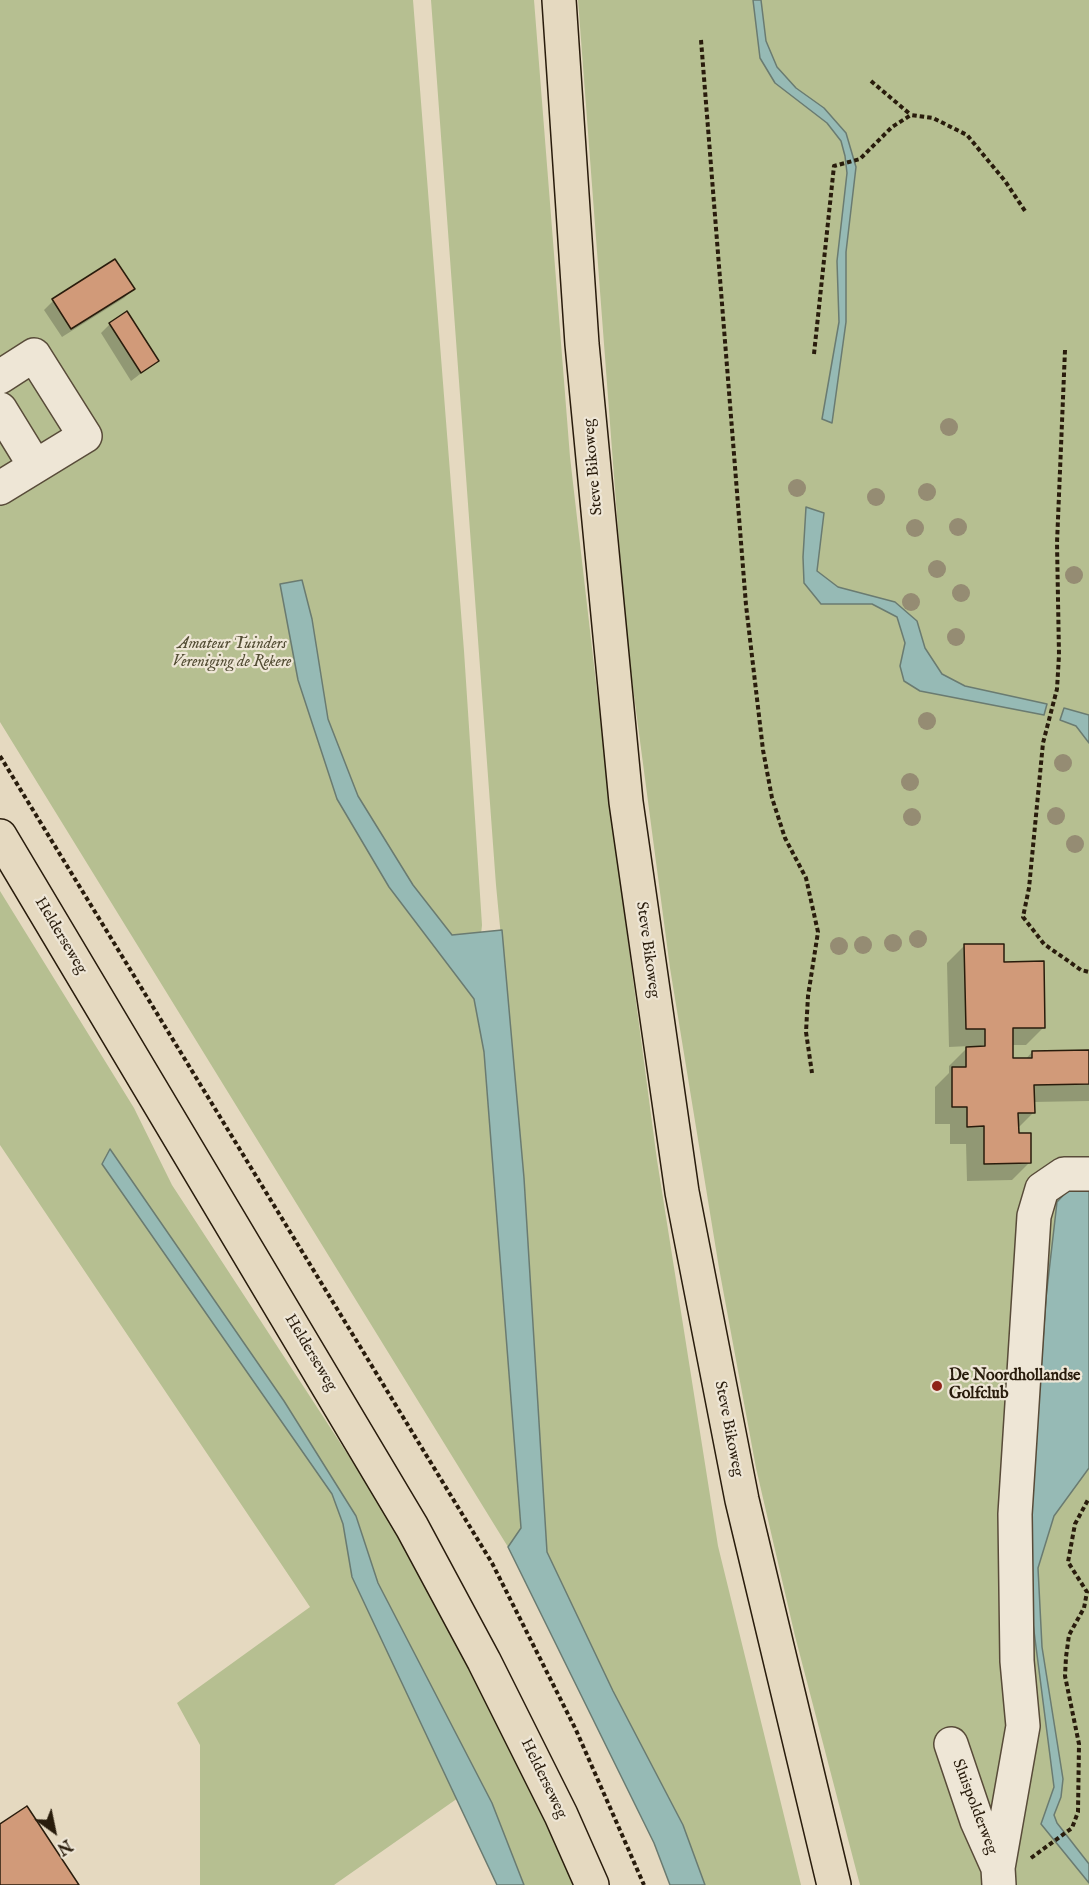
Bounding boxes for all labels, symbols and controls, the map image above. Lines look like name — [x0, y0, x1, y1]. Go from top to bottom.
street label: Steve Bikoweg — [580, 418, 608, 516]
park label: Amateur Tuinders Vereniging de Rekere — [173, 635, 291, 673]
street label: Helderseweg — [30, 894, 90, 978]
street label: Steve Bikoweg — [631, 901, 663, 999]
street label: Helderseweg — [280, 1311, 340, 1395]
place label: De Noordhollandse Golfclub — [949, 1367, 1080, 1405]
marker: De Noordhollandse Golfclub — [930, 1379, 944, 1393]
street label: Steve Bikoweg — [709, 1380, 747, 1478]
street label: Helderseweg — [515, 1736, 571, 1822]
street label: Sluispolderweg — [947, 1757, 1001, 1857]
north arrow — [24, 1801, 84, 1861]
text: N — [53, 1834, 75, 1858]

